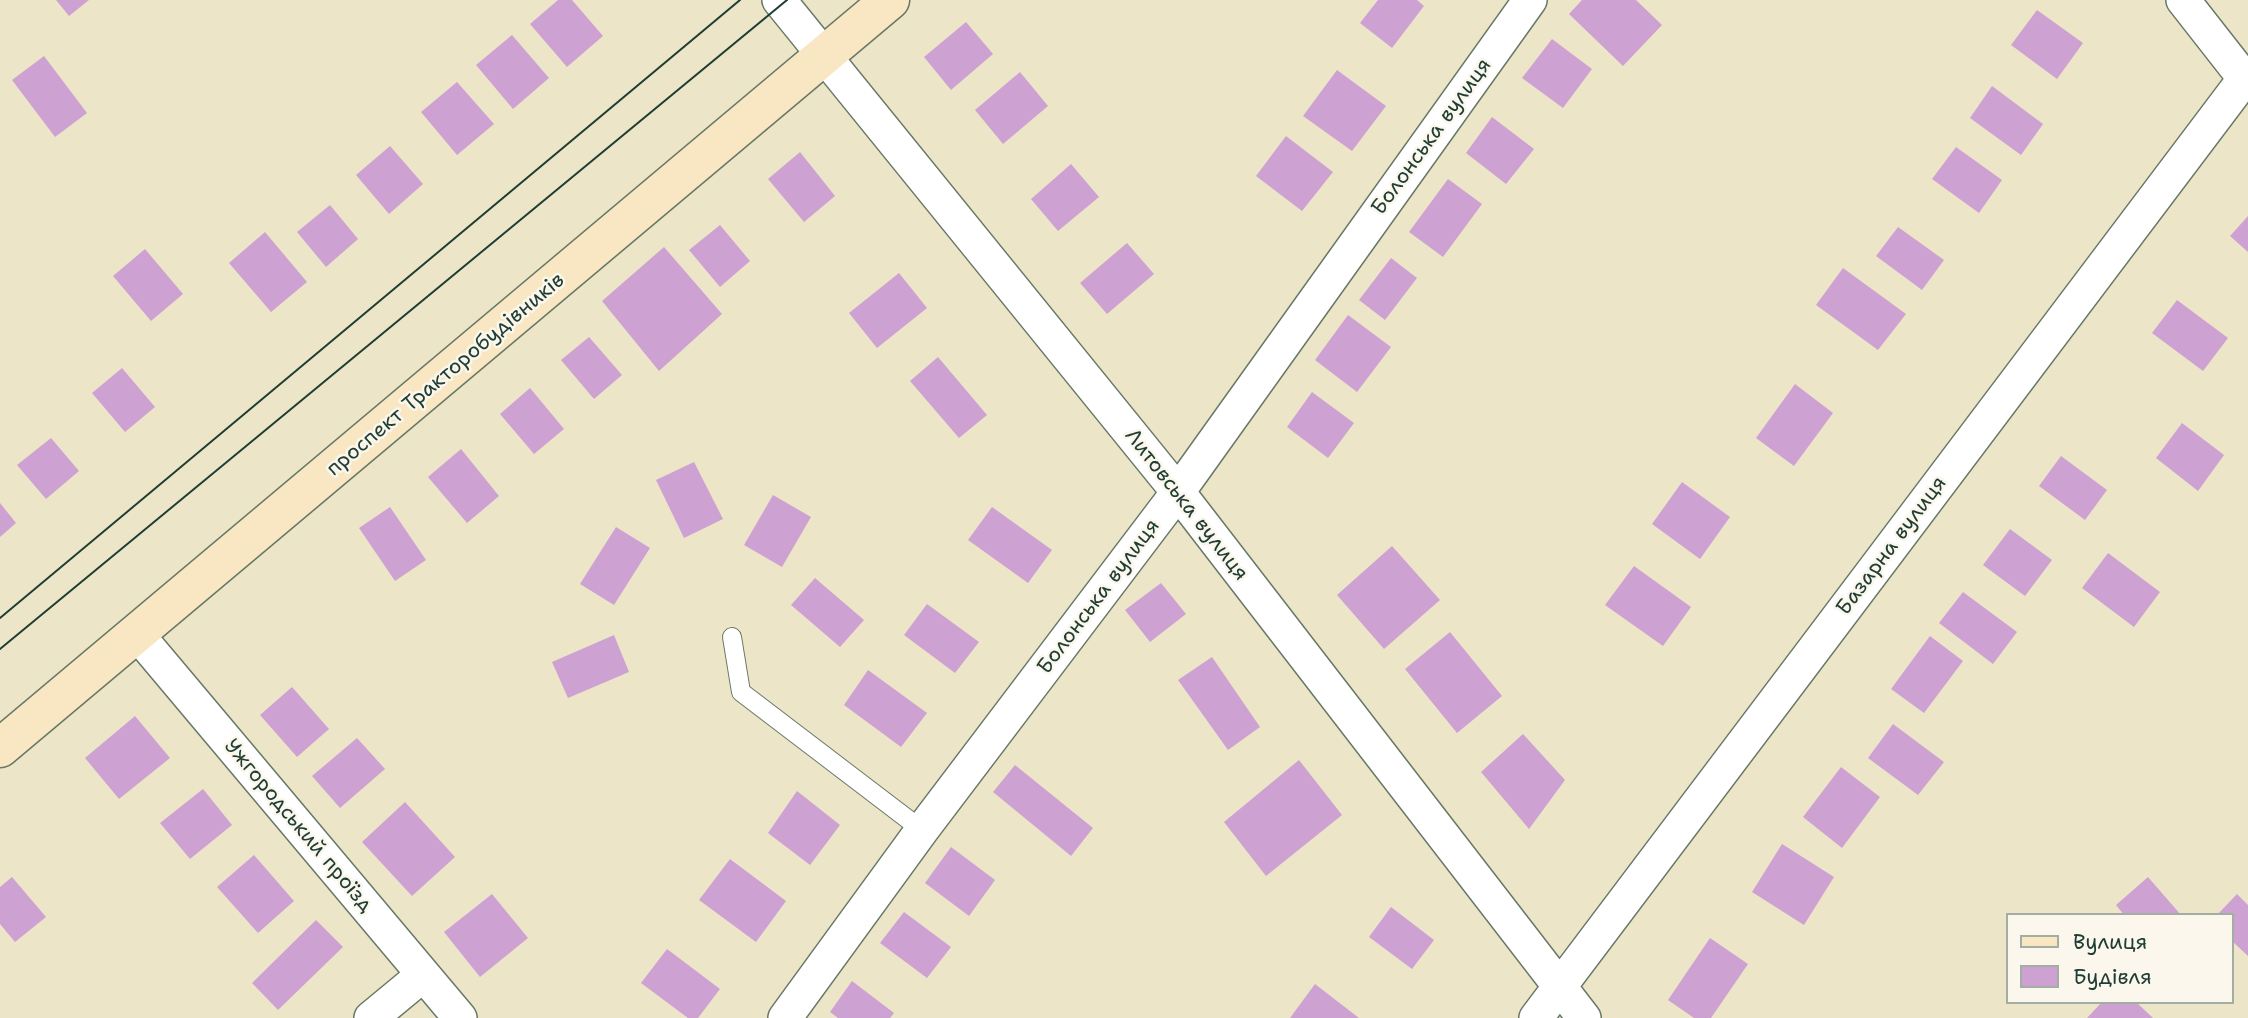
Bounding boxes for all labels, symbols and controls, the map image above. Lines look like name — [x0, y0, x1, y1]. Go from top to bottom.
street label: Болонська вулиця — [1367, 54, 1497, 220]
street label: проспект Тракторобудівників — [322, 268, 570, 482]
street label: Литовська вулиця — [1119, 424, 1253, 586]
street label: Базарна вулиця — [1832, 472, 1952, 620]
street label: Болонська вулиця — [1032, 515, 1166, 679]
street label: Ужгородський проїзд — [218, 734, 378, 918]
legend — [2007, 913, 2234, 1004]
text: Вулиця — [2073, 928, 2147, 956]
text: Будівля — [2073, 963, 2152, 991]

